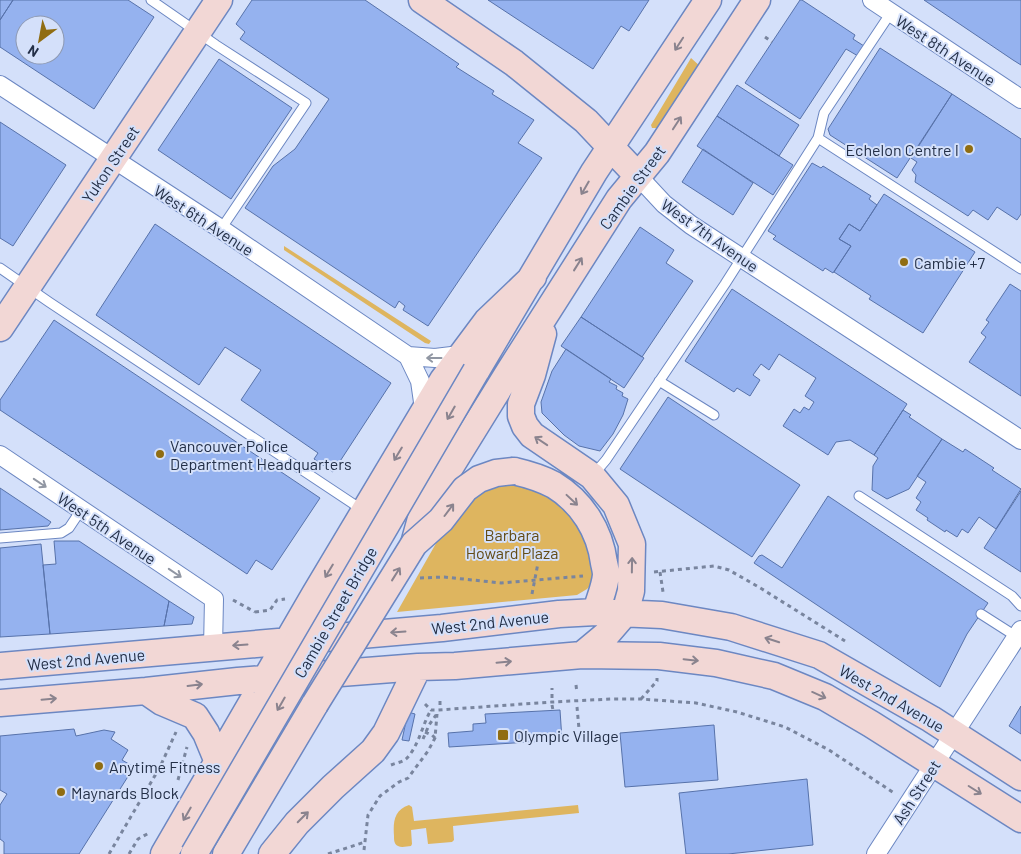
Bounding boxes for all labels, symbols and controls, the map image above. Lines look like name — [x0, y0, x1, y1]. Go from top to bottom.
street label: West 8th Avenue — [893, 11, 999, 89]
north arrow — [15, 15, 65, 65]
one-way arrow — [674, 36, 684, 50]
text: N — [24, 42, 41, 61]
one-way arrow — [672, 116, 682, 130]
street label: Yukon Street — [77, 122, 143, 206]
place label: Echelon Centre I — [845, 140, 959, 159]
street label: Cambie Street — [595, 141, 669, 233]
marker: Echelon Centre I — [963, 143, 975, 155]
one-way arrow — [580, 180, 590, 194]
street label: West 6th Avenue — [151, 181, 257, 259]
street label: West 7th Avenue — [658, 194, 762, 276]
place label: Cambie +7 — [914, 253, 986, 272]
marker: Cambie +7 — [898, 256, 910, 268]
one-way arrow — [574, 257, 584, 271]
one-way arrow — [426, 353, 442, 362]
one-way arrow — [446, 405, 456, 419]
place label: Vancouver Police Department Headquarters — [170, 436, 352, 473]
one-way arrow — [534, 436, 548, 446]
one-way arrow — [393, 447, 403, 462]
marker: Vancouver Police Department Headquarters — [154, 448, 166, 460]
one-way arrow — [33, 478, 47, 488]
street label: West 5th Avenue — [54, 488, 160, 568]
one-way arrow — [566, 494, 578, 506]
one-way arrow — [443, 504, 454, 517]
park label: Barbara Howard Plaza — [466, 525, 558, 562]
street label: Cambie Street Bridge — [290, 543, 380, 681]
one-way arrow — [627, 557, 636, 573]
one-way arrow — [323, 563, 333, 577]
one-way arrow — [391, 567, 401, 581]
one-way arrow — [168, 568, 182, 578]
street label: West 2nd Avenue — [430, 606, 550, 638]
one-way arrow — [390, 627, 406, 636]
one-way arrow — [765, 635, 781, 645]
one-way arrow — [232, 641, 248, 650]
street label: West 2nd Avenue — [26, 644, 146, 674]
one-way arrow — [683, 655, 699, 665]
one-way arrow — [495, 657, 511, 667]
street label: West 2nd Avenue — [836, 660, 948, 736]
one-way arrow — [186, 680, 202, 690]
one-way arrow — [811, 691, 826, 701]
one-way arrow — [40, 695, 56, 704]
one-way arrow — [276, 697, 286, 712]
place label: Olympic Village — [514, 726, 619, 745]
marker: Olympic Village — [496, 728, 510, 742]
street label: Ash Street — [888, 756, 944, 828]
place label: Anytime Fitness — [109, 757, 220, 776]
marker: Anytime Fitness — [93, 760, 105, 772]
place label: Maynards Block — [71, 783, 179, 802]
marker: Maynards Block — [55, 786, 67, 798]
one-way arrow — [968, 786, 982, 796]
one-way arrow — [182, 807, 192, 821]
one-way arrow — [297, 811, 309, 823]

